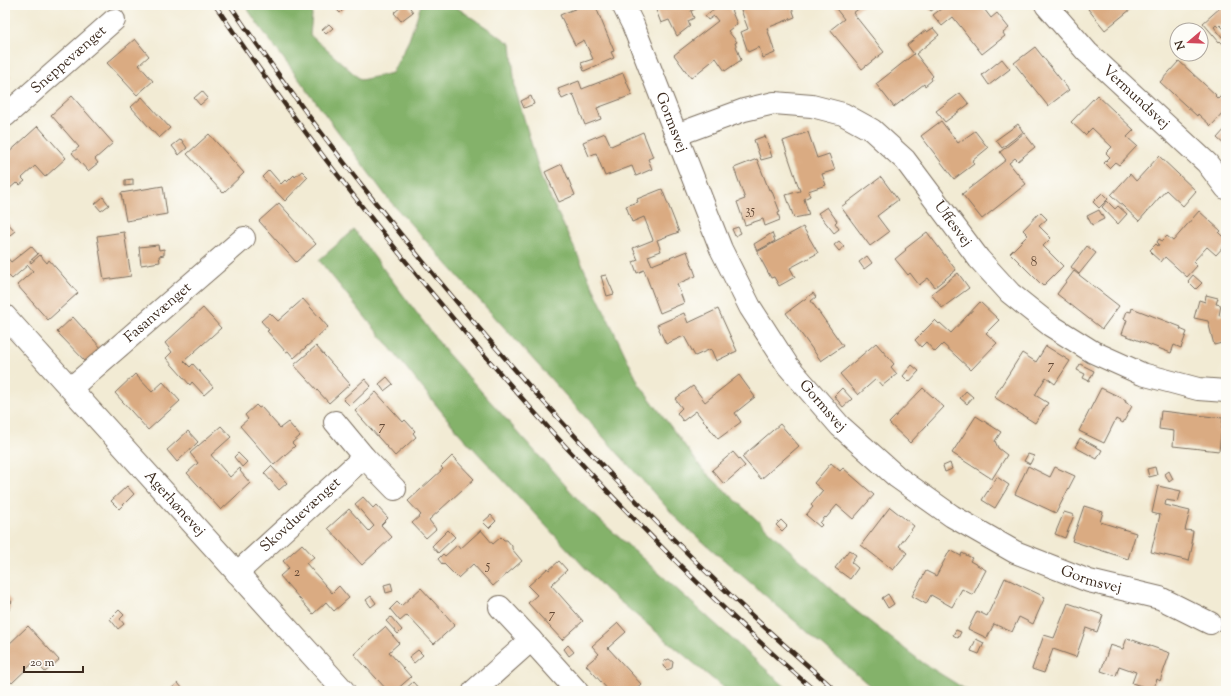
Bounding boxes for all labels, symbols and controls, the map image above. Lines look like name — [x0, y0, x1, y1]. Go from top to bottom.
street label: Sneppevænget — [26, 21, 111, 99]
north arrow — [1169, 22, 1209, 62]
text: N — [1171, 38, 1190, 53]
street label: Vermundsvej — [1097, 60, 1175, 134]
street label: Gormsvej — [650, 89, 693, 156]
street label: Uffesvej — [929, 197, 977, 251]
house number: 35 — [745, 202, 755, 220]
house number: 8 — [1031, 254, 1037, 272]
street label: Fasanvænget — [120, 278, 196, 348]
house number: 7 — [1048, 357, 1055, 375]
street label: Gormsvej — [794, 375, 851, 437]
house number: 7 — [379, 418, 386, 436]
street label: Agerhønevej — [139, 466, 210, 541]
street label: Skovduevænget — [256, 473, 345, 557]
house number: 5 — [485, 557, 491, 575]
street label: Gormsvej — [1057, 560, 1124, 599]
house number: 2 — [294, 564, 300, 582]
house number: 7 — [549, 606, 556, 624]
scale bar — [24, 648, 83, 674]
text: 20 m — [30, 654, 55, 672]

